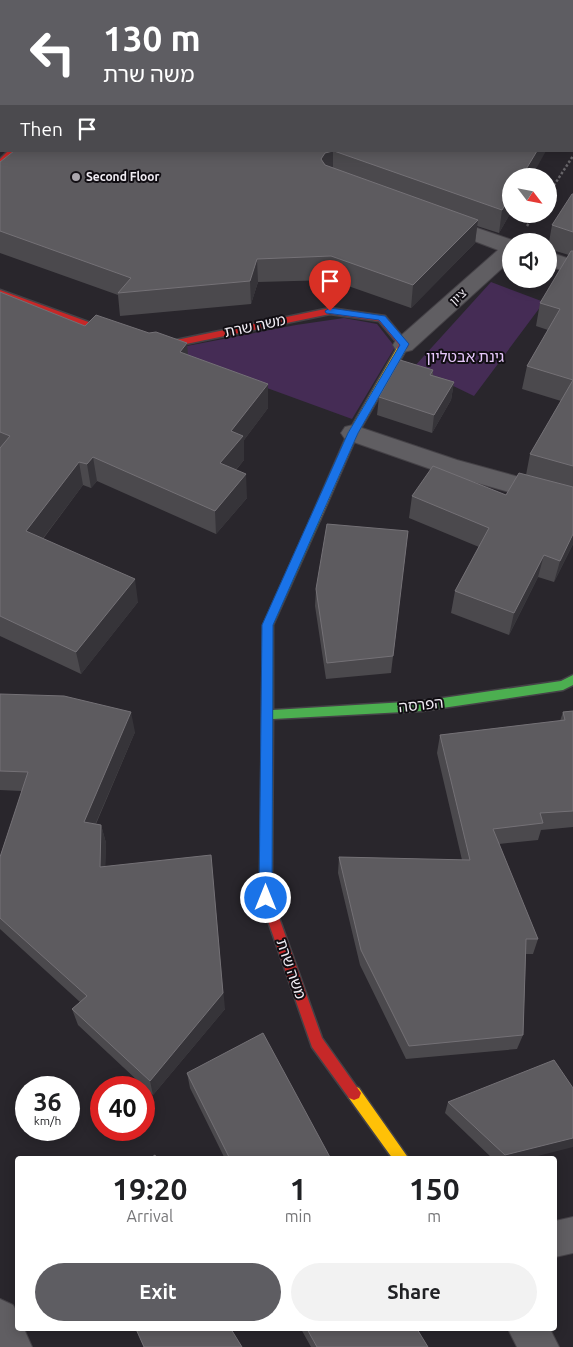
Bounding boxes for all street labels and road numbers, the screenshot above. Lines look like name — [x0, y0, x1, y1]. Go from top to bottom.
street label: ציון — [447, 286, 469, 307]
street label: משה שרת — [223, 311, 287, 340]
street label: הפרסה — [398, 694, 444, 715]
street label: משה שרת — [273, 937, 310, 1001]

